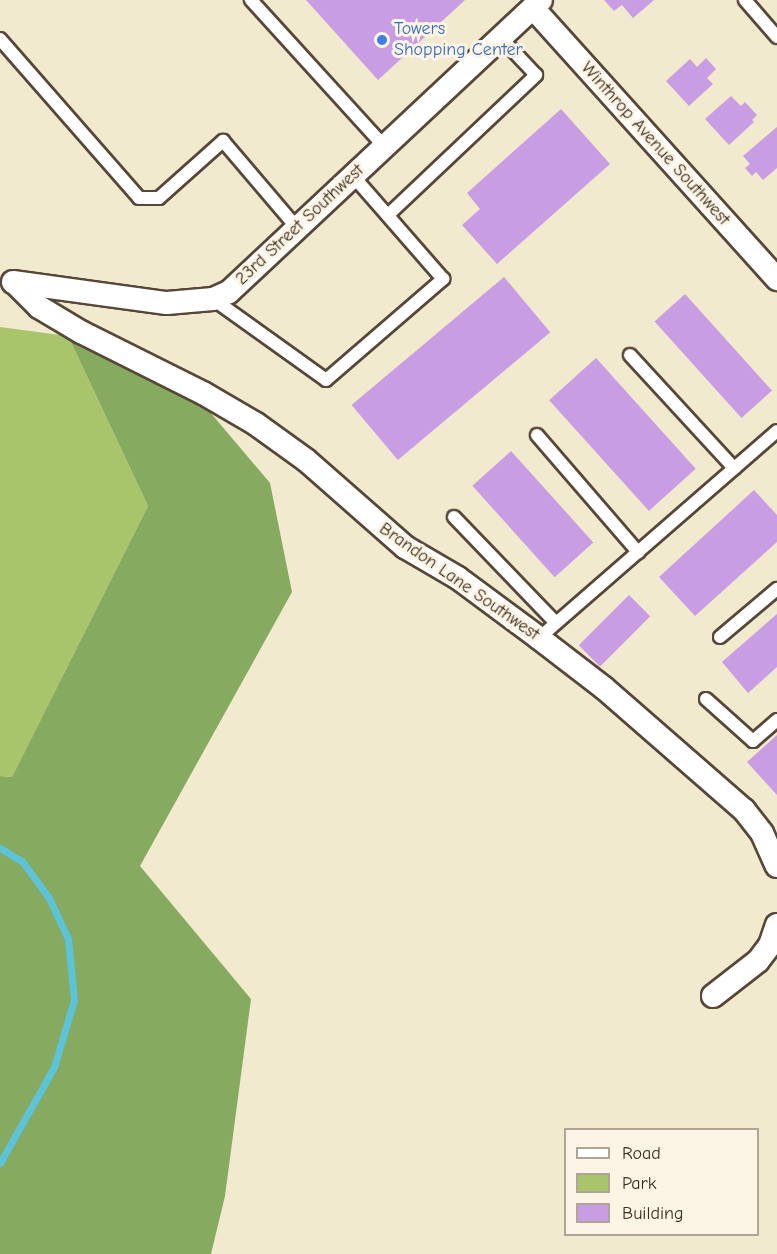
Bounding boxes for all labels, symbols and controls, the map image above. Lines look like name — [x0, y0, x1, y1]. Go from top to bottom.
place label: Towers Shopping Center — [394, 19, 523, 62]
marker: Towers Shopping Center — [375, 33, 389, 47]
street label: Winthrop Avenue Southwest — [576, 58, 734, 230]
street label: 23rd Street Southwest — [231, 160, 369, 290]
street label: Brandon Lane Southwest — [375, 518, 543, 646]
legend — [564, 1128, 759, 1236]
text: Road — [622, 1143, 661, 1164]
text: Park — [622, 1173, 656, 1194]
text: Building — [622, 1203, 684, 1224]

